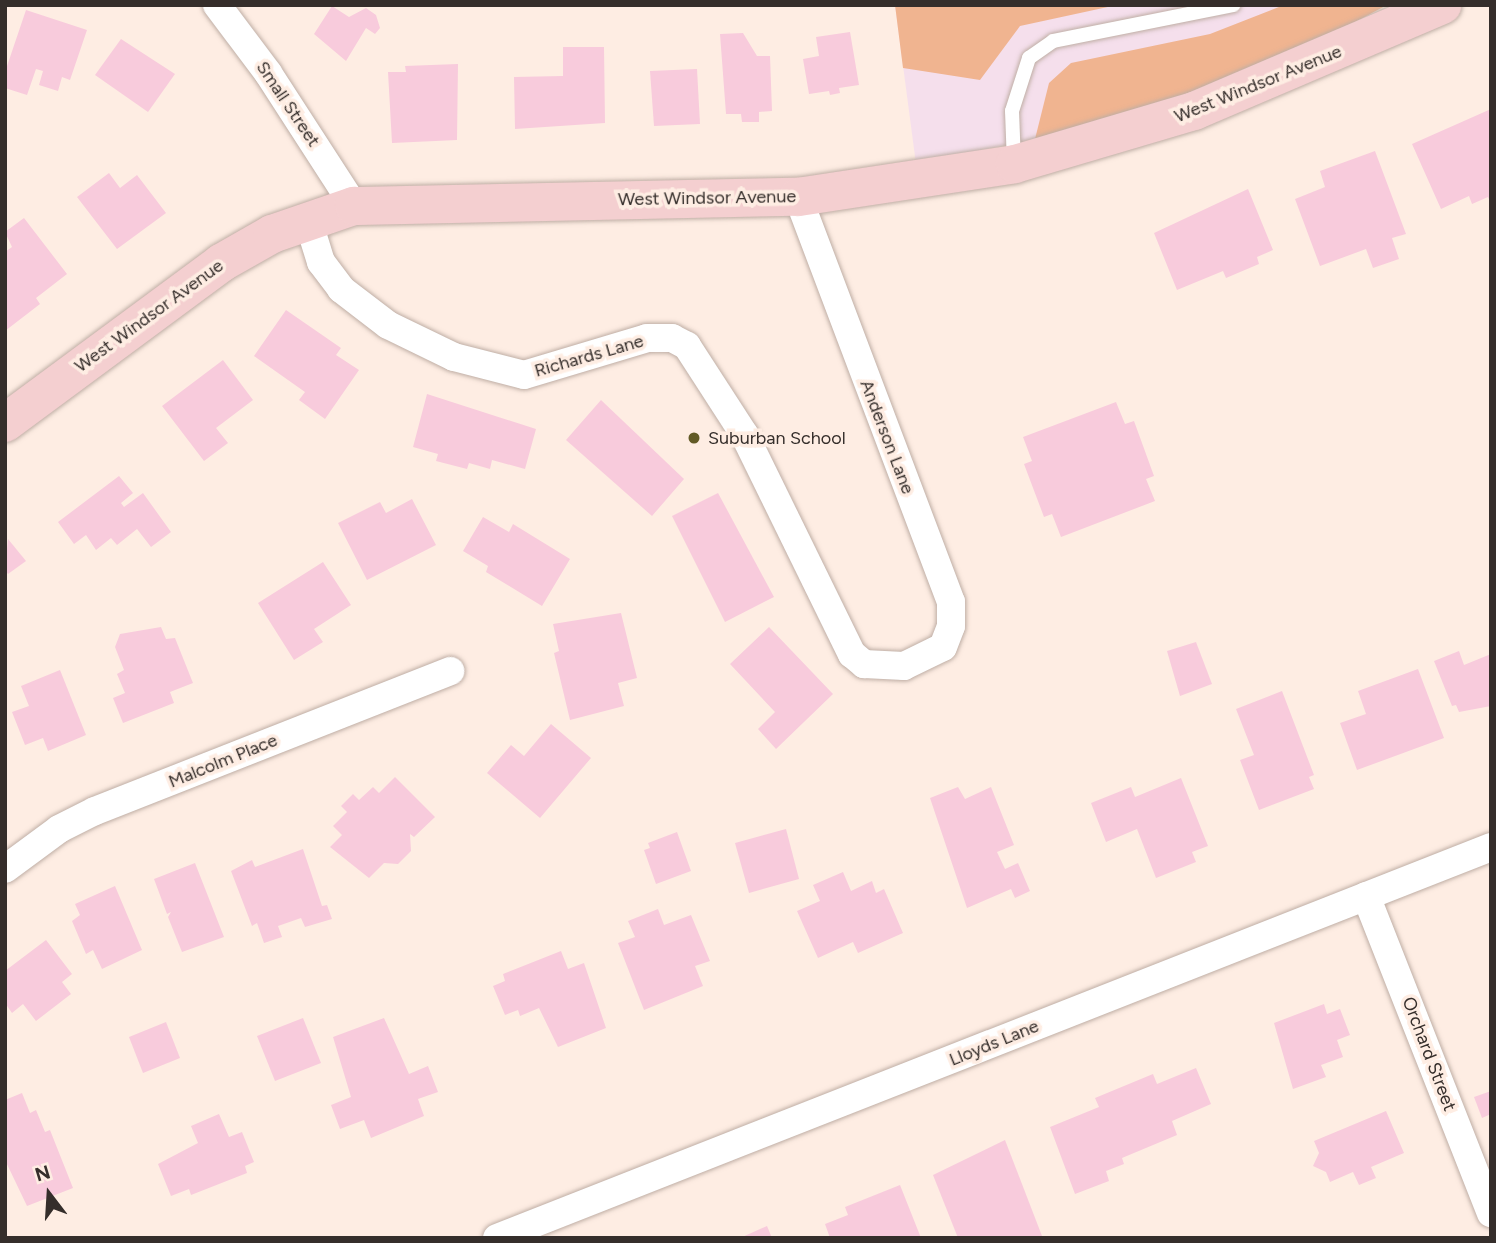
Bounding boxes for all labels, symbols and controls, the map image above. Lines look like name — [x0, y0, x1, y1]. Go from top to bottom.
street label: West Windsor Avenue — [1171, 41, 1345, 127]
street label: Small Street — [252, 57, 324, 151]
street label: West Windsor Avenue — [618, 186, 796, 210]
street label: West Windsor Avenue — [71, 255, 227, 377]
street label: Richards Lane — [532, 330, 646, 382]
street label: Anderson Lane — [855, 377, 919, 497]
place label: Suburban School — [708, 427, 846, 449]
marker: Suburban School — [686, 430, 702, 446]
street label: Malcolm Place — [165, 729, 281, 793]
street label: Orchard Street — [1397, 994, 1461, 1114]
street label: Lloyds Lane — [946, 1015, 1042, 1071]
north arrow — [14, 1159, 84, 1229]
text: N — [32, 1160, 53, 1187]

